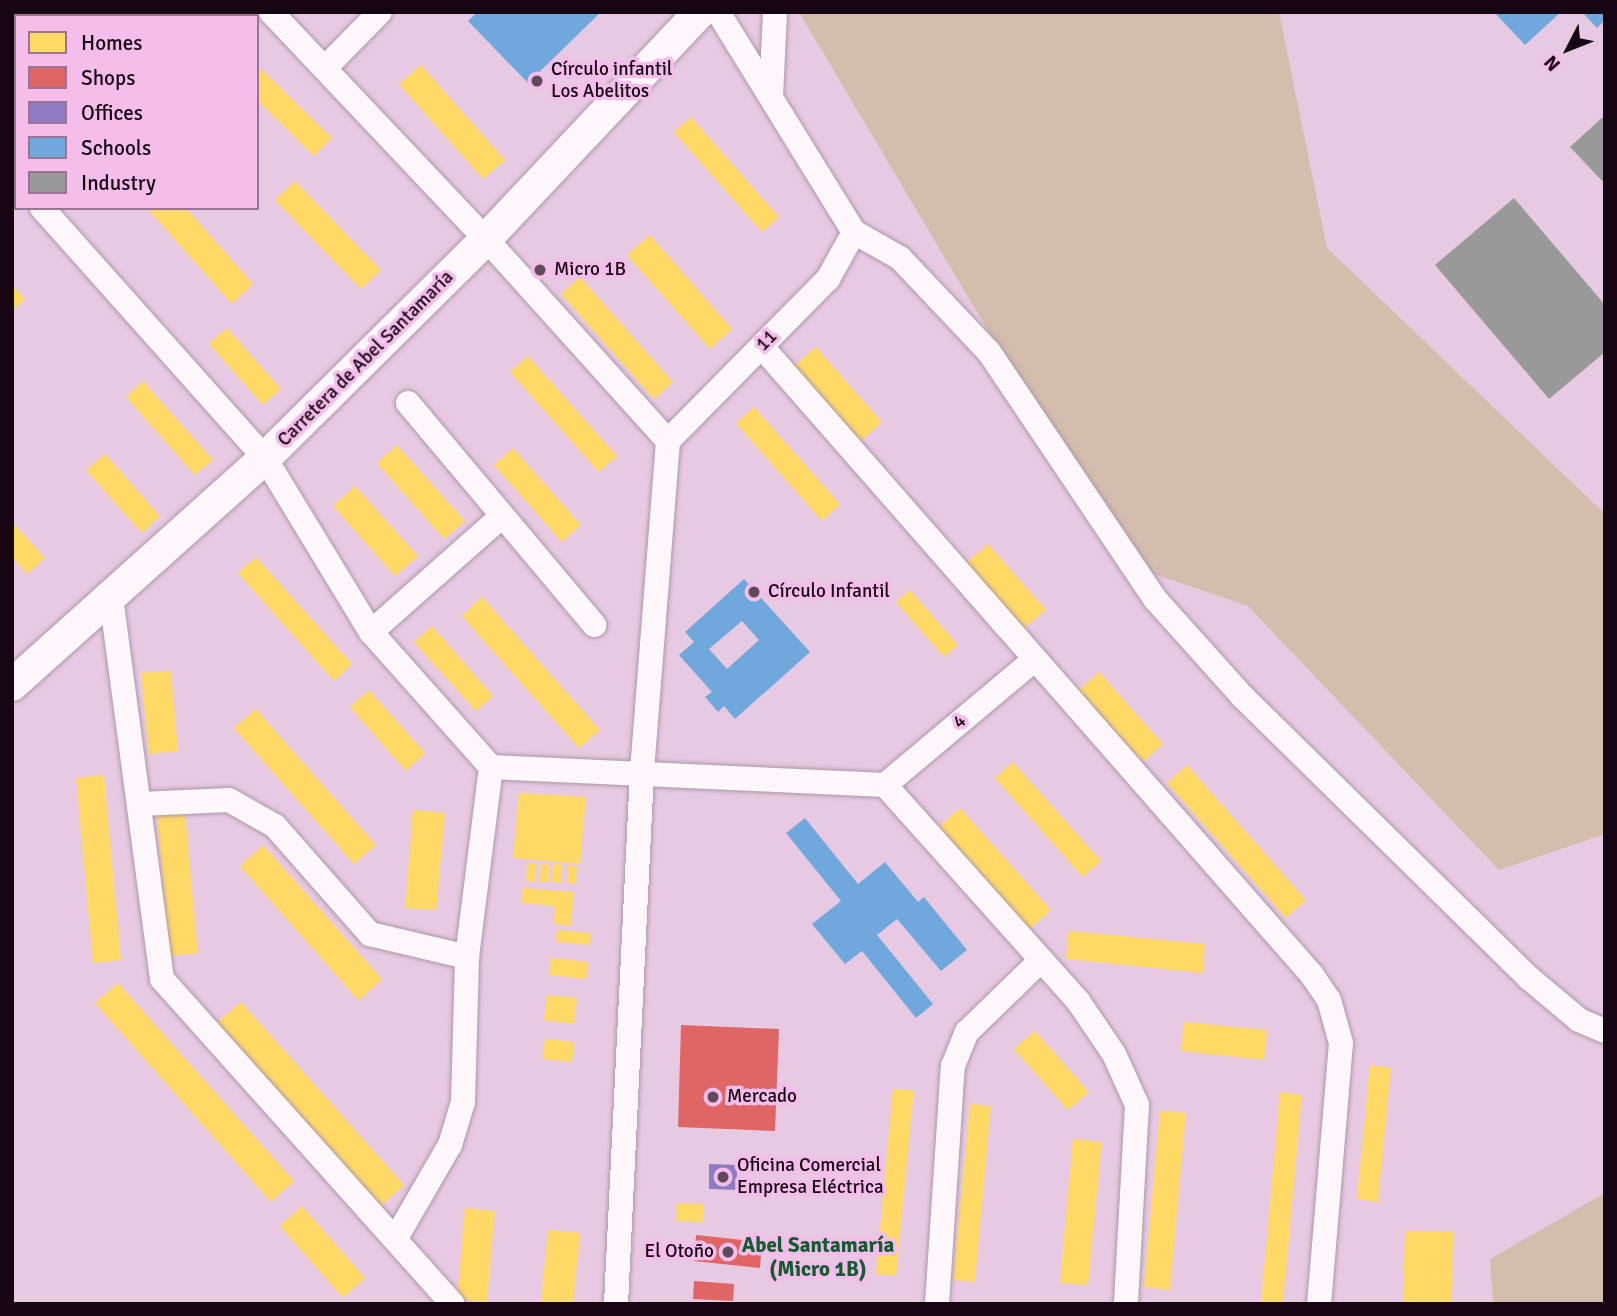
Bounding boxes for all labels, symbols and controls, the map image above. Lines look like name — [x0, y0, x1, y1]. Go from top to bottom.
legend — [14, 14, 259, 210]
north arrow — [1533, 14, 1603, 84]
text: Homes — [81, 30, 143, 56]
text: N — [1539, 50, 1566, 76]
place label: Círculo infantil Los Abelitos — [551, 59, 672, 103]
text: Shops — [81, 65, 135, 91]
marker: Círculo infantil Los Abelitos — [529, 73, 545, 89]
text: Offices — [81, 100, 143, 126]
text: Schools — [81, 135, 151, 161]
text: Industry — [81, 170, 156, 196]
place label: Micro 1B — [554, 259, 626, 281]
marker: Micro 1B — [532, 262, 548, 278]
street label: Carretera de Abel Santamaría — [273, 266, 459, 452]
street label: 11 — [752, 326, 782, 356]
place label: Círculo Infantil — [768, 581, 890, 603]
marker: Círculo Infantil — [746, 584, 762, 600]
street label: 4 — [949, 710, 971, 734]
place label: Mercado — [727, 1086, 797, 1108]
marker: Mercado — [705, 1089, 721, 1105]
place label: Oficina Comercial Empresa Eléctrica — [737, 1155, 884, 1199]
marker: Oficina Comercial Empresa Eléctrica — [715, 1169, 731, 1185]
district label: Abel Santamaría (Micro 1B) — [742, 1232, 894, 1282]
place label: El Otoño — [644, 1241, 714, 1263]
marker: El Otoño — [720, 1244, 736, 1260]

